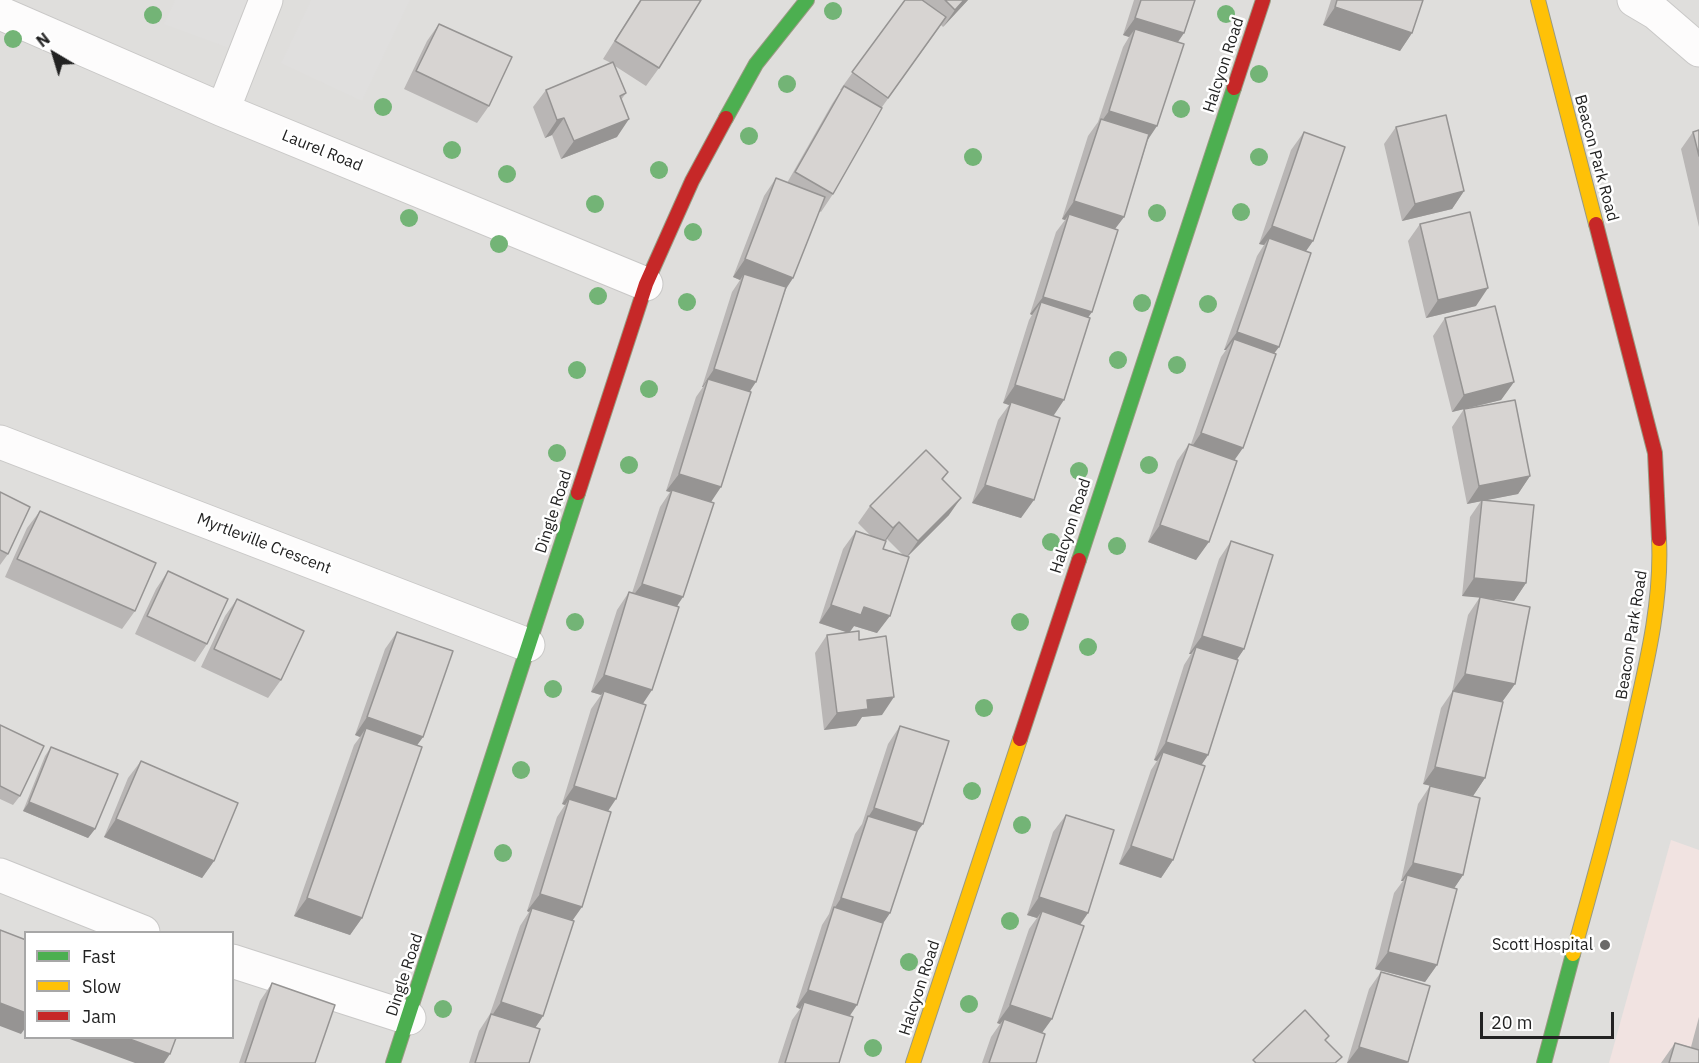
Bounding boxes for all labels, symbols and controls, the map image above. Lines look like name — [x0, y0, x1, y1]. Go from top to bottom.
street label: Halcyon Road — [1200, 15, 1248, 115]
north arrow — [24, 24, 84, 84]
text: N — [32, 28, 54, 51]
street label: Beacon Park Road — [1570, 92, 1622, 224]
street label: Laurel Road — [279, 126, 365, 176]
street label: Dingle Road — [532, 468, 576, 556]
street label: Halcyon Road — [1047, 476, 1095, 576]
street label: Myrtleville Crescent — [194, 510, 334, 578]
street label: Beacon Park Road — [1612, 569, 1652, 701]
legend — [24, 931, 234, 1039]
street label: Dingle Road — [383, 931, 427, 1019]
place label: Scott Hospital — [1492, 935, 1593, 955]
street label: Halcyon Road — [896, 938, 944, 1038]
marker: Scott Hospital — [1598, 938, 1612, 952]
text: Fast — [82, 945, 116, 968]
text: Slow — [82, 975, 121, 998]
scale bar — [1483, 1000, 1616, 1038]
text: Jam — [82, 1005, 117, 1028]
text: 20 m — [1491, 1011, 1533, 1034]

